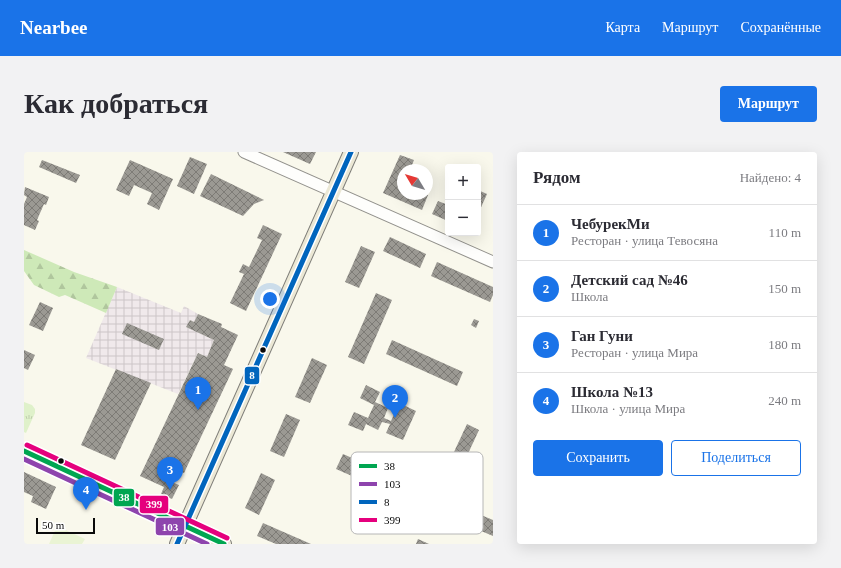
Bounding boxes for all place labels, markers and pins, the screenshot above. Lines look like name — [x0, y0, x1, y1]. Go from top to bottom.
unlabelled marker — [258, 345, 268, 355]
pin: 1 — [185, 377, 211, 410]
pin: 2 — [382, 385, 408, 418]
unlabelled marker — [56, 456, 66, 466]
pin: 3 — [157, 457, 183, 490]
pin: 4 — [73, 477, 99, 510]

